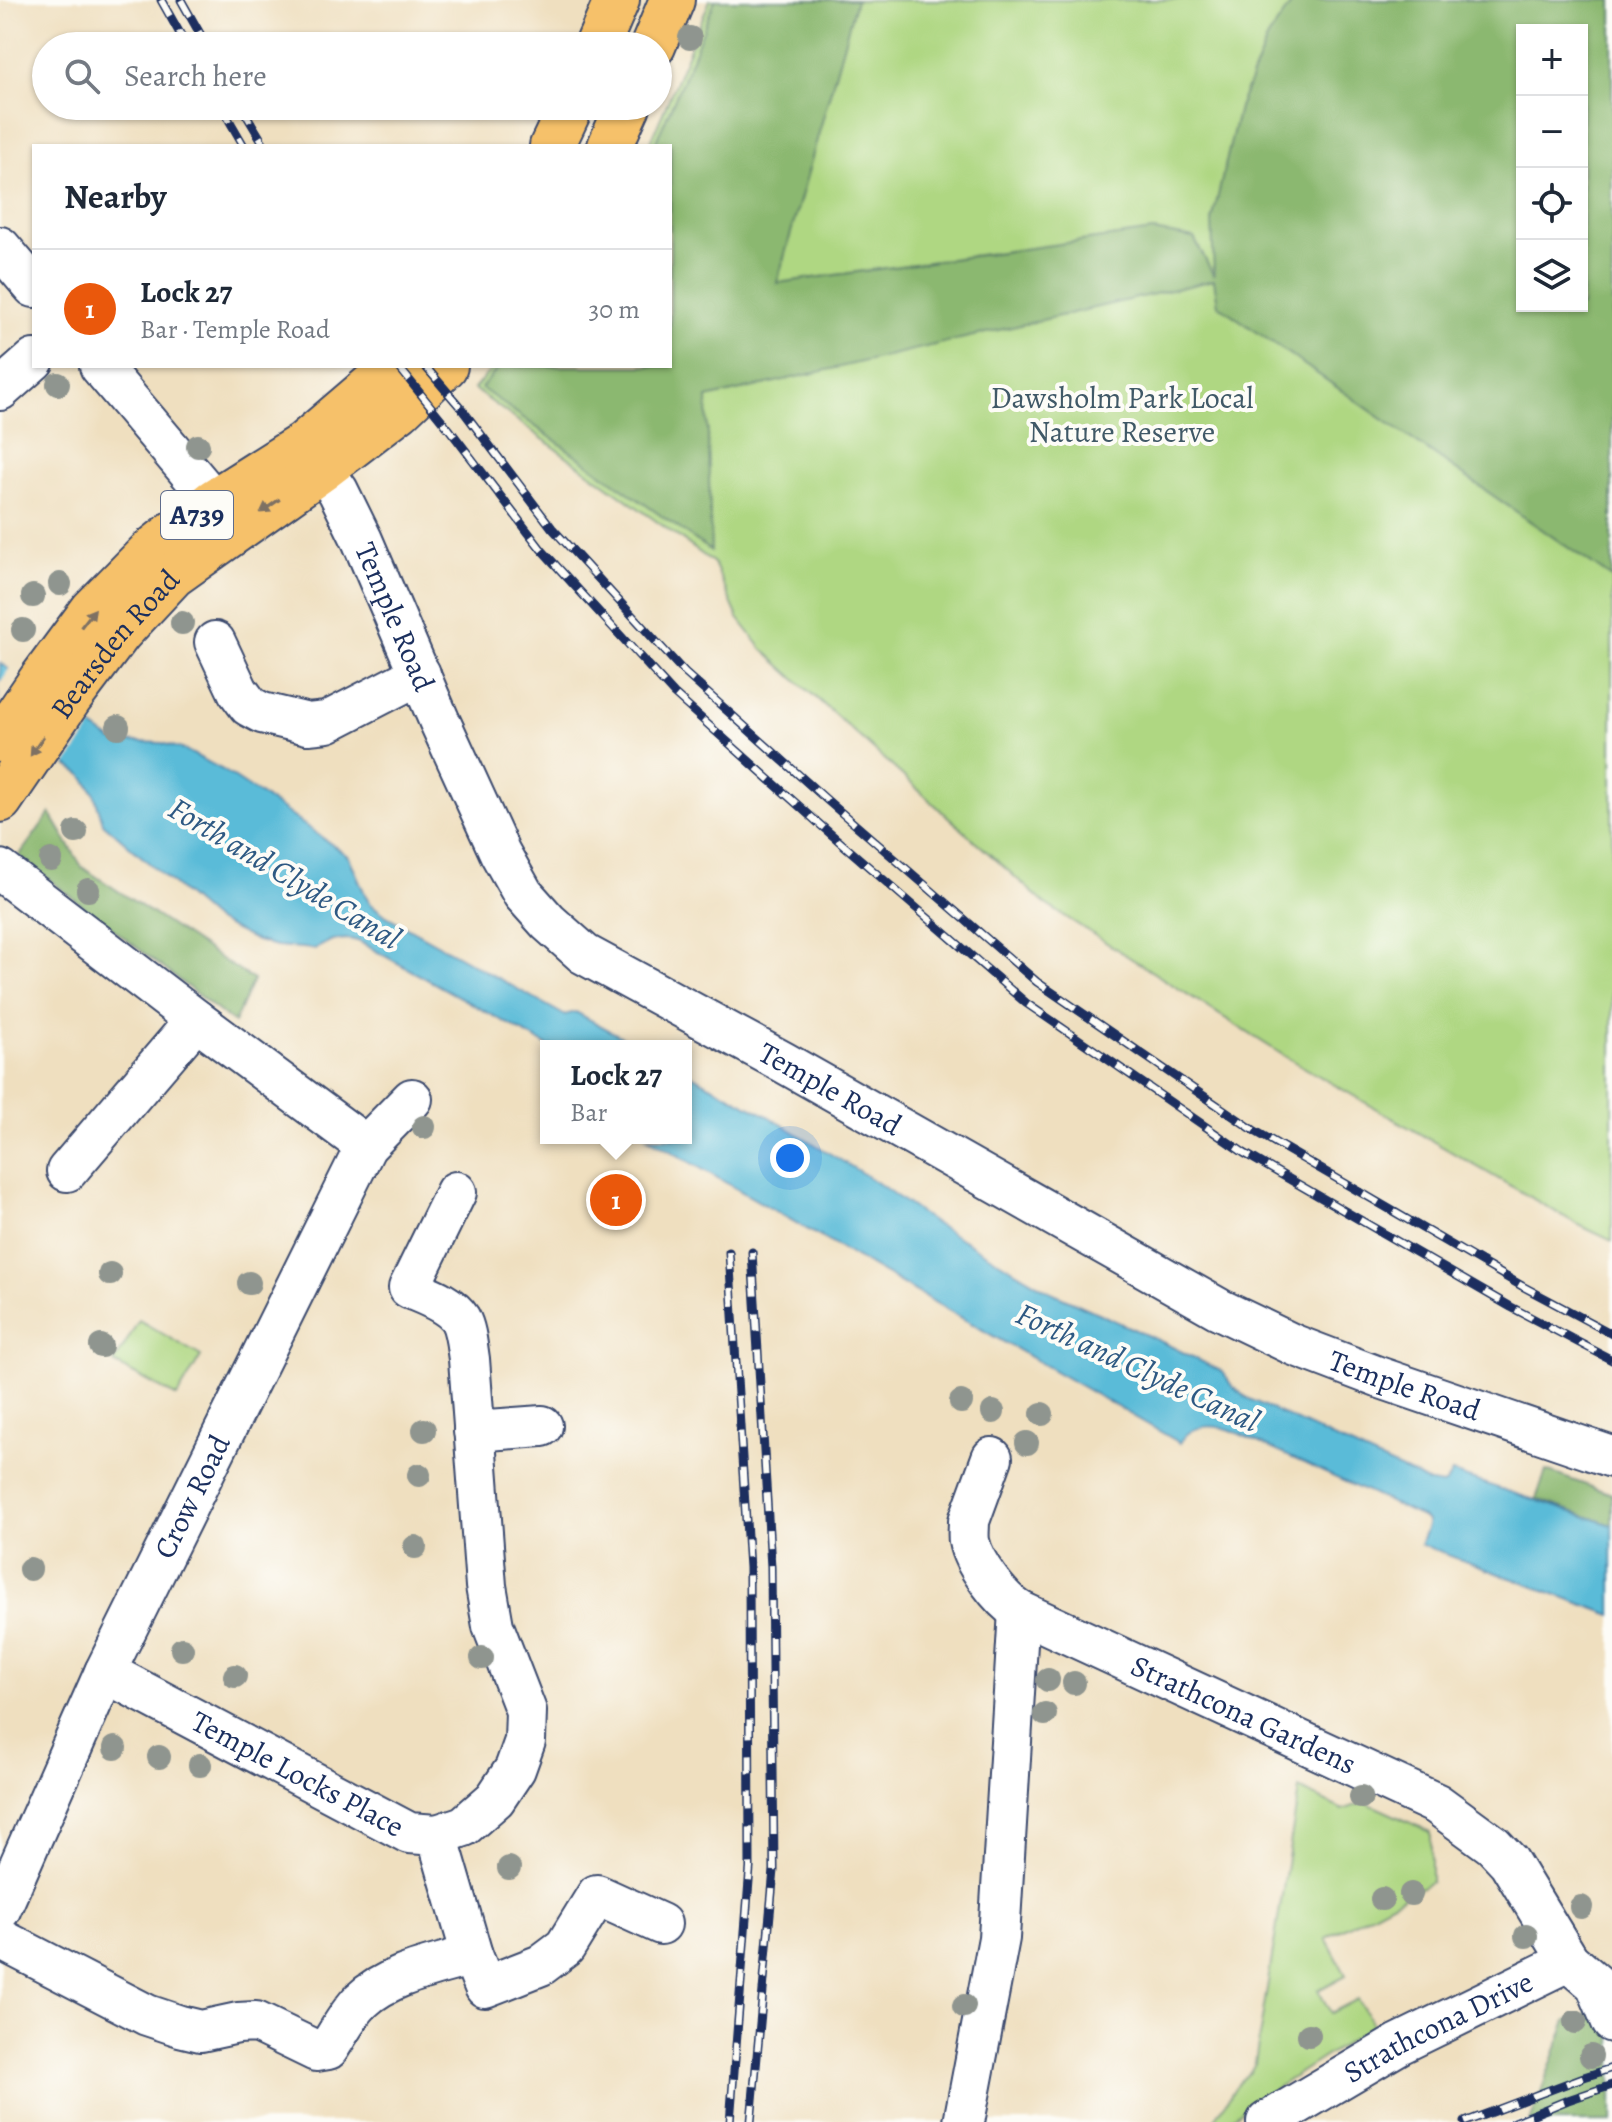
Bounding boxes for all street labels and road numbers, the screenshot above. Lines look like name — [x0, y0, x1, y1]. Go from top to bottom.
road number: A739 — [161, 491, 233, 539]
street label: Temple Road — [345, 536, 445, 698]
street label: Bearsden Road — [41, 560, 189, 727]
street label: Temple Road — [752, 1033, 910, 1146]
street label: Temple Road — [1323, 1340, 1487, 1431]
street label: Crow Road — [144, 1427, 240, 1565]
street label: Strathcona Gardens — [1125, 1645, 1363, 1784]
street label: Temple Locks Place — [184, 1701, 411, 1847]
street label: Strathcona Drive — [1336, 1962, 1540, 2092]

